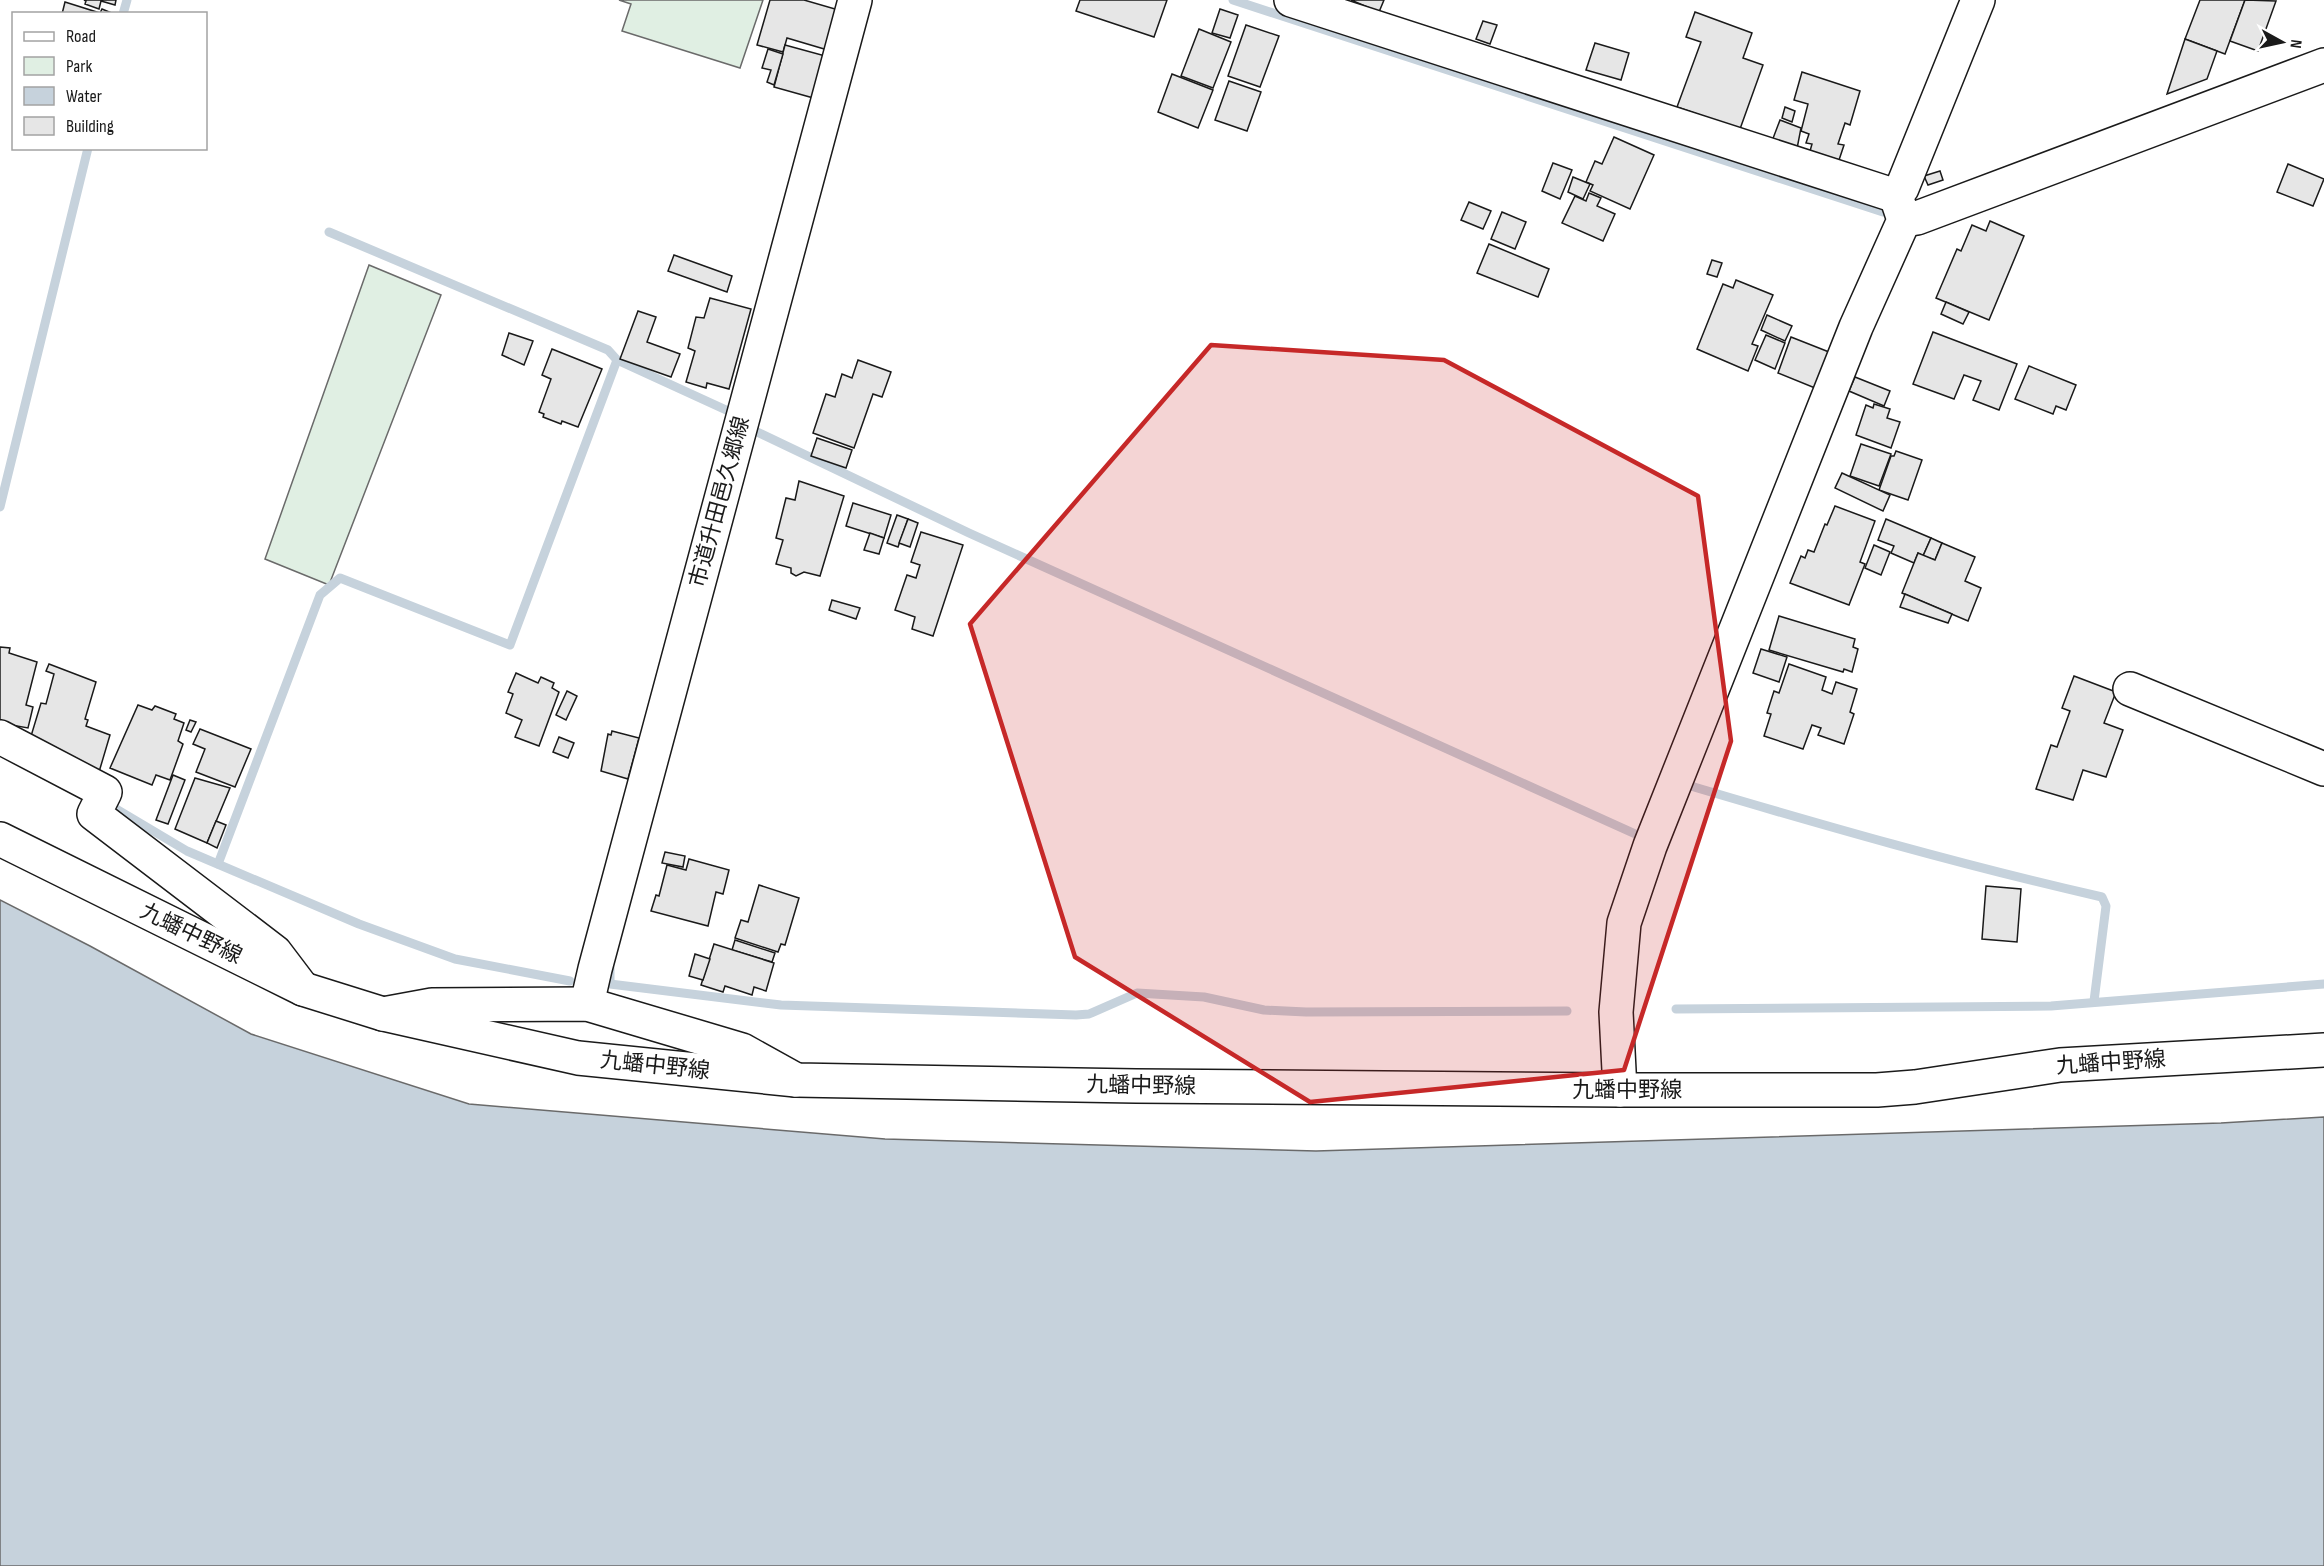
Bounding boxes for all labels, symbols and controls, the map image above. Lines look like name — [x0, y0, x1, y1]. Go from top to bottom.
legend — [12, 12, 207, 150]
north arrow — [2252, 12, 2312, 72]
text: Road — [66, 26, 96, 47]
text: N — [2285, 38, 2305, 49]
text: Park — [66, 56, 92, 77]
text: Water — [66, 86, 102, 107]
text: Building — [66, 116, 114, 137]
street label: 市道升田邑久郷線 — [684, 413, 756, 591]
street label: 九蟠中野線 — [136, 898, 246, 970]
street label: 九蟠中野線 — [2055, 1046, 2167, 1080]
street label: 九蟠中野線 — [599, 1047, 711, 1085]
street label: 九蟠中野線 — [1086, 1072, 1196, 1100]
street label: 九蟠中野線 — [1572, 1077, 1682, 1104]

